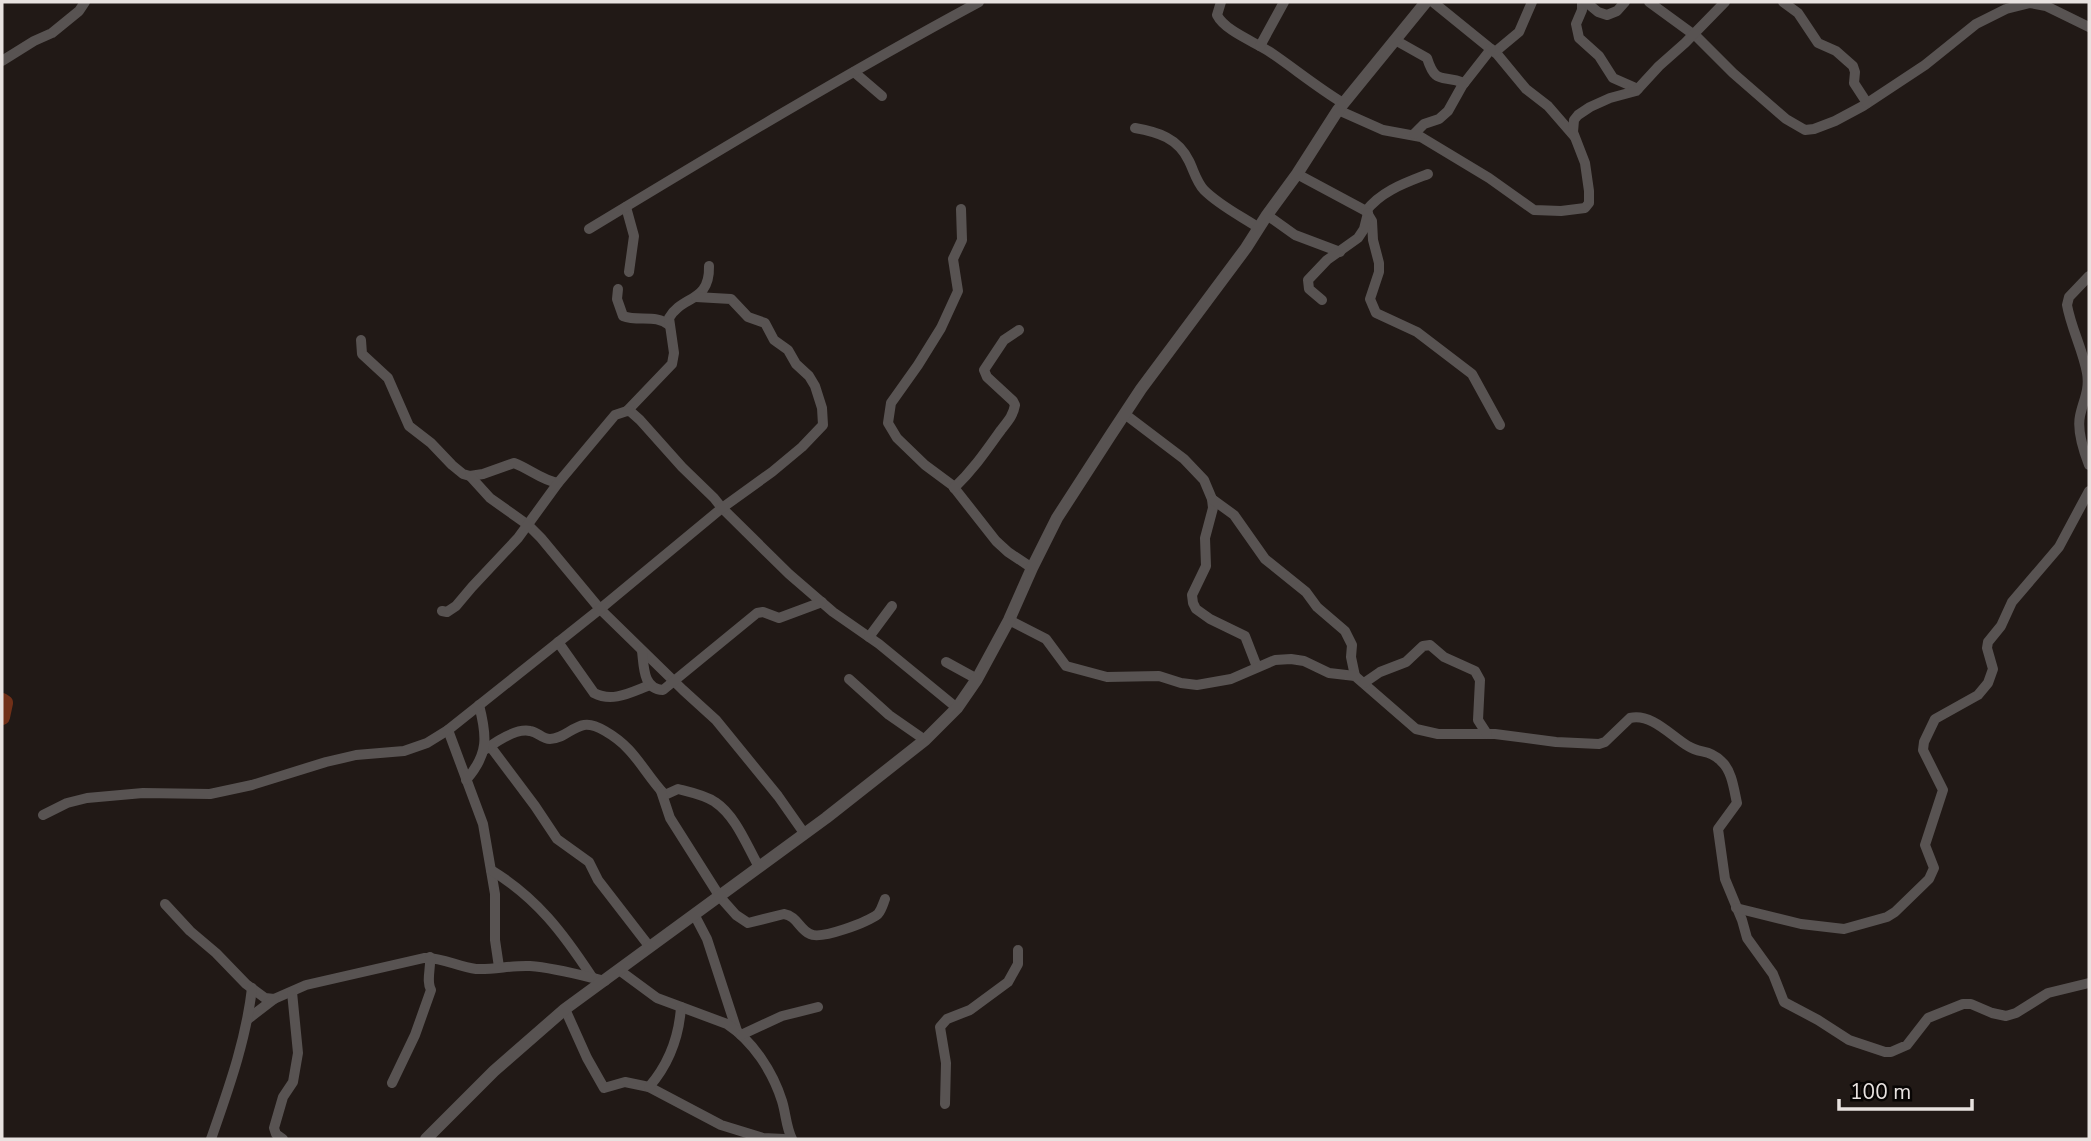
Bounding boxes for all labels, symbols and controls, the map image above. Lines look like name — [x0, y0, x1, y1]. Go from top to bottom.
scale bar — [1839, 1068, 1972, 1112]
text: 100 m — [1850, 1078, 1911, 1106]

